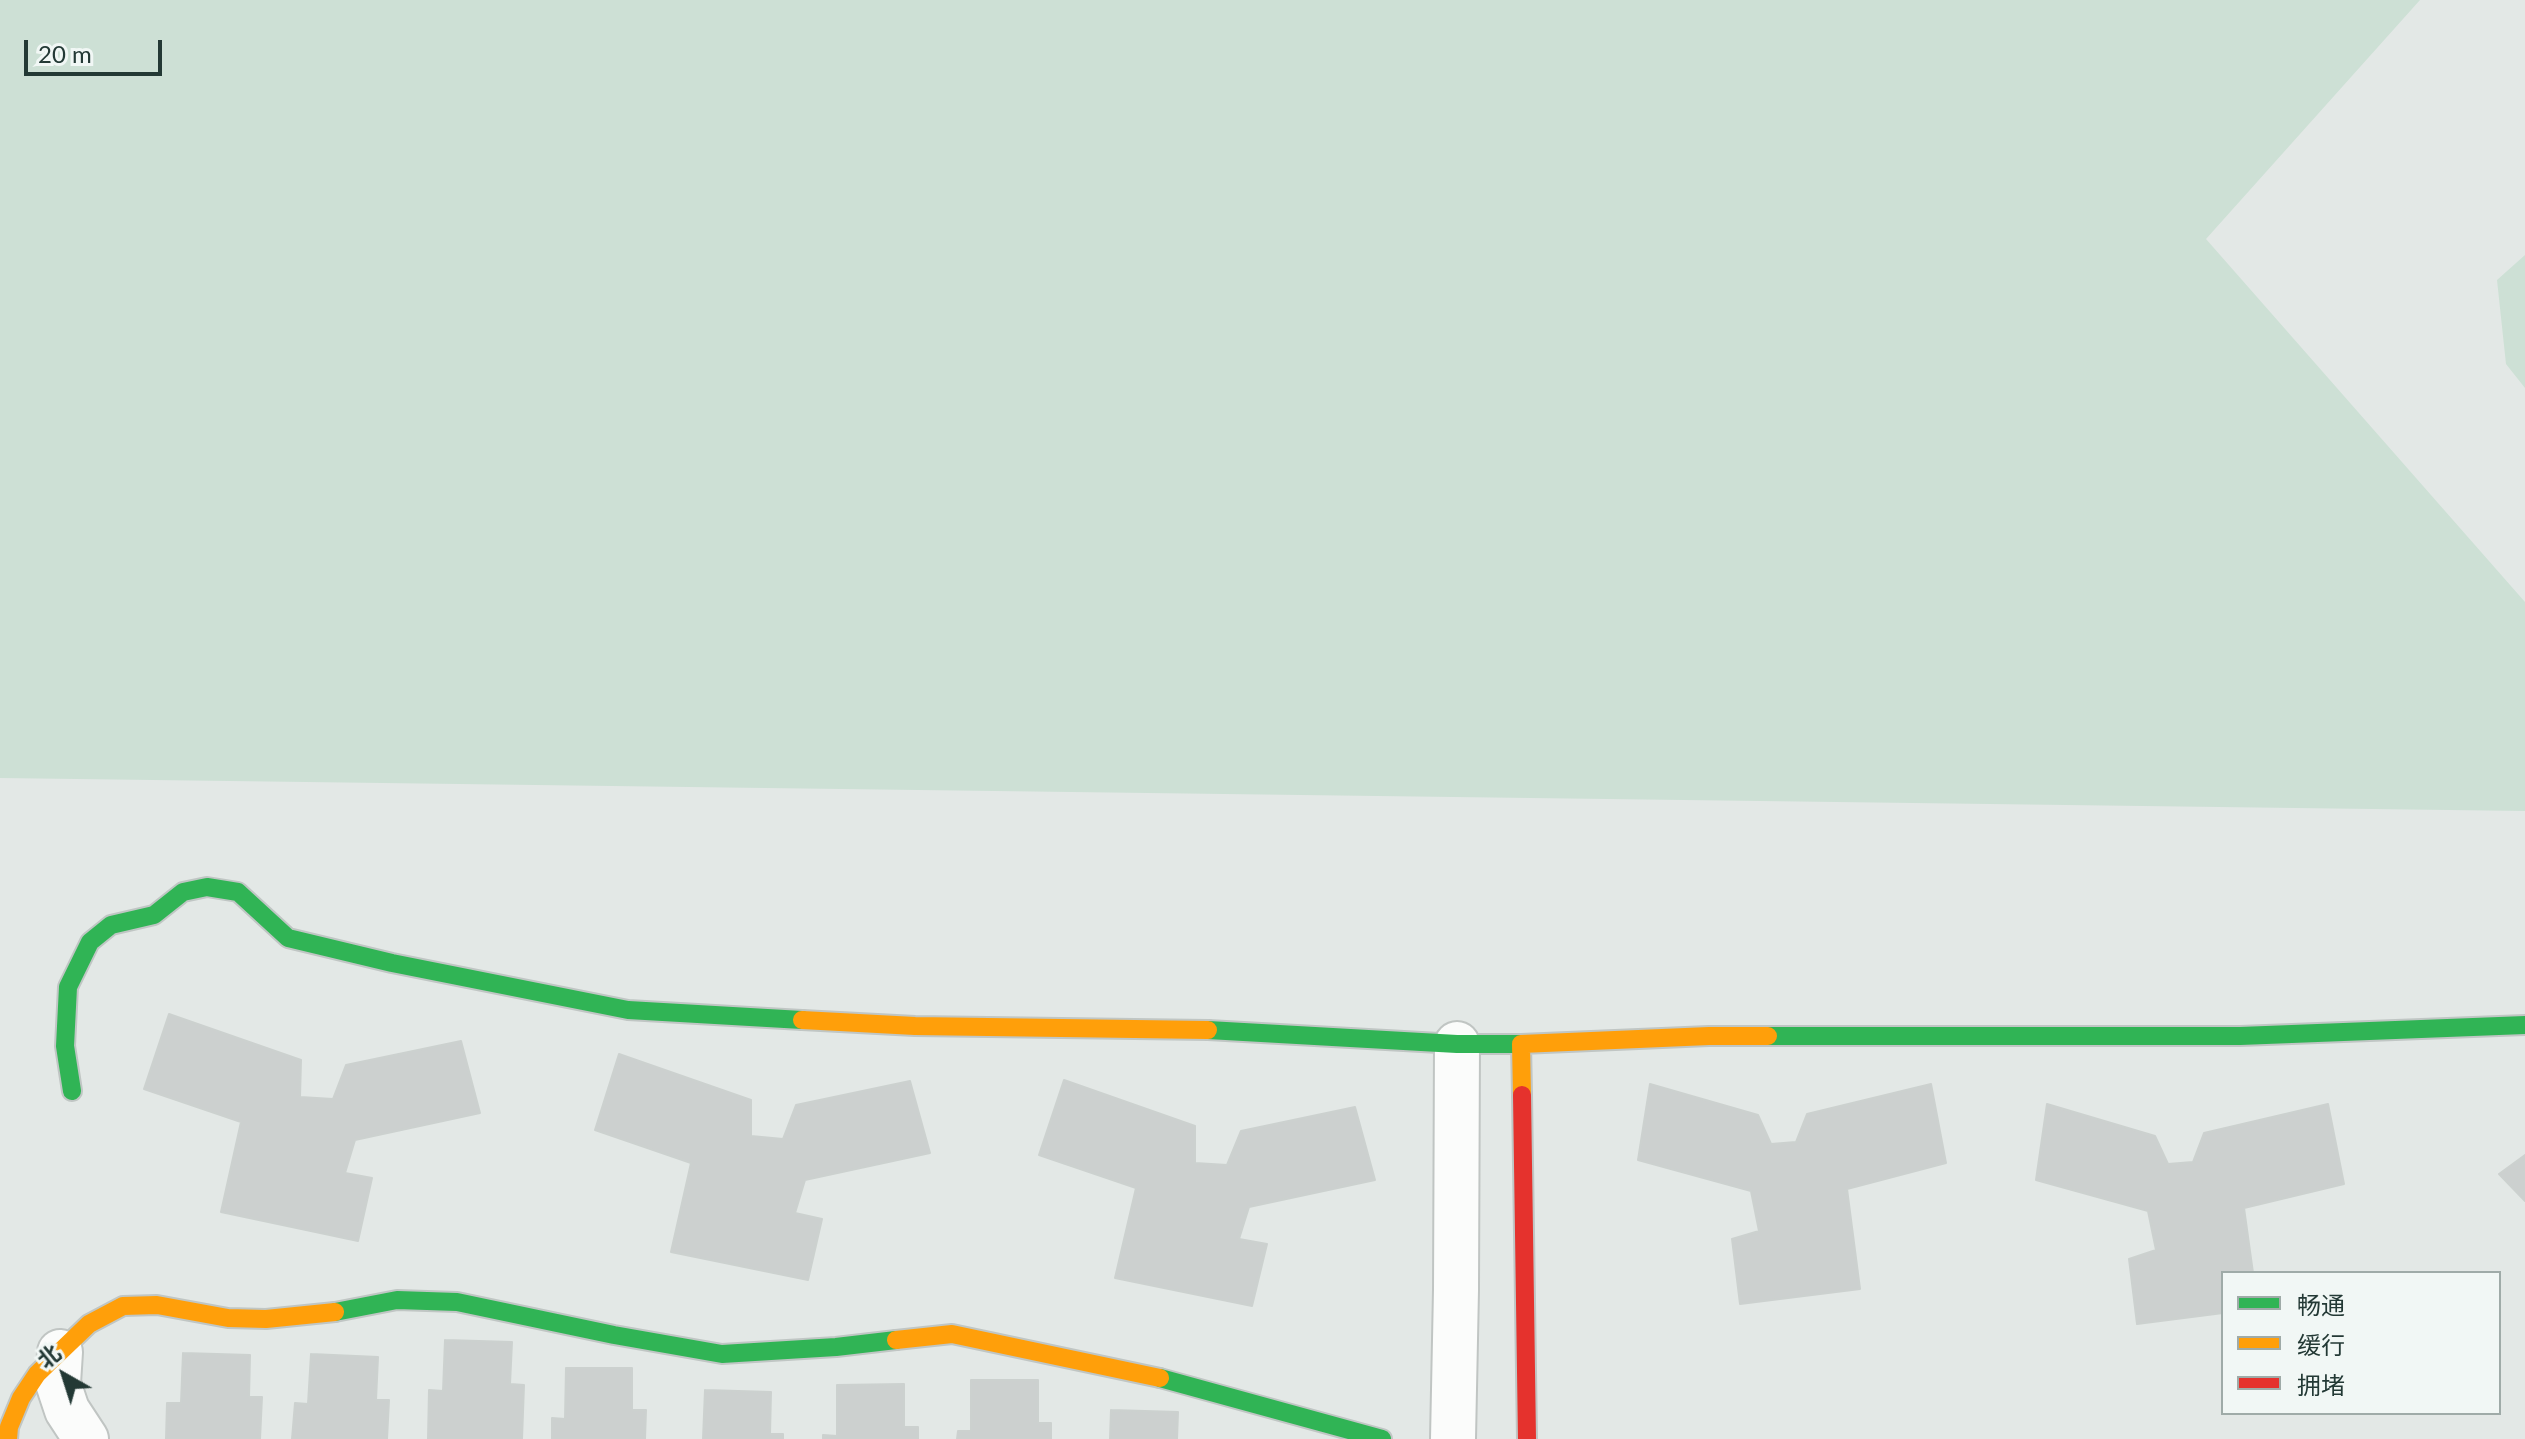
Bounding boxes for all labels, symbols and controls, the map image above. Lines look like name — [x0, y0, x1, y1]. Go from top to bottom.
scale bar — [28, 24, 166, 74]
text: 20 m — [38, 39, 92, 68]
legend — [2221, 1271, 2501, 1415]
text: 畅通 — [2297, 1290, 2345, 1319]
text: 缓行 — [2297, 1330, 2345, 1359]
north arrow — [24, 1335, 104, 1415]
text: 北 — [32, 1339, 66, 1373]
text: 拥堵 — [2297, 1370, 2345, 1399]

